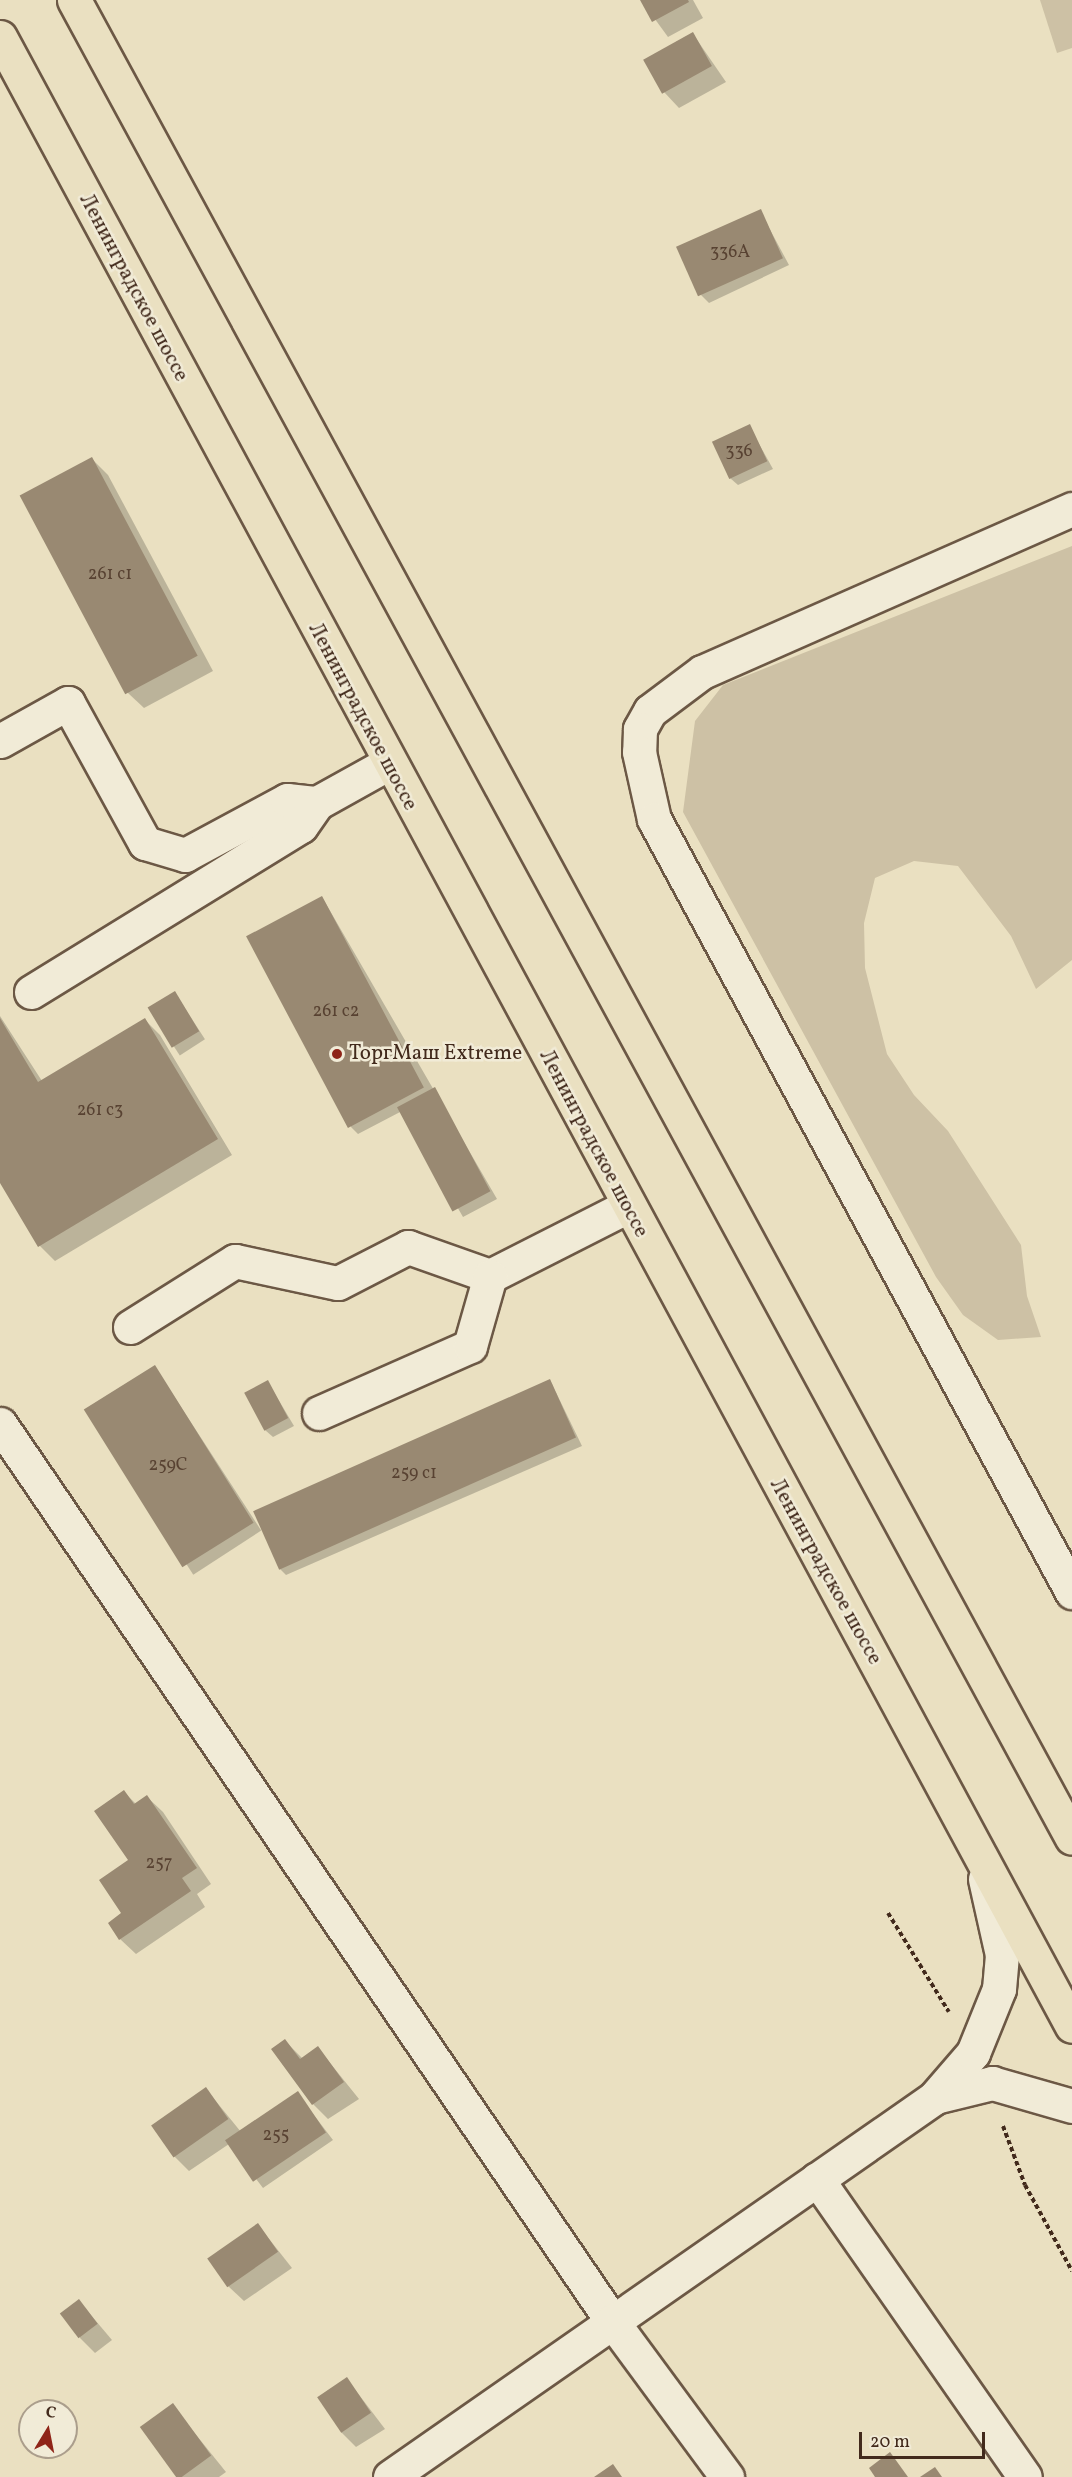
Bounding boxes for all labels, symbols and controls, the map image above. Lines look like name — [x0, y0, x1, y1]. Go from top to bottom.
street label: Ленинградское шоссе — [73, 190, 193, 386]
house number: 336А — [710, 242, 750, 264]
house number: 336 — [725, 441, 753, 463]
house number: 261 с1 — [88, 564, 132, 586]
street label: Ленинградское шоссе — [302, 619, 422, 815]
house number: 261 с2 — [312, 1001, 360, 1023]
place label: ТоргМаш Extreme — [349, 1041, 522, 1067]
street label: Ленинградское шоссе — [533, 1046, 653, 1242]
marker: ТоргМаш Extreme — [330, 1047, 344, 1061]
house number: 261 с3 — [77, 1100, 123, 1122]
house number: 259С — [148, 1455, 188, 1477]
house number: 259 c1 — [391, 1463, 437, 1485]
street label: Ленинградское шоссе — [763, 1474, 887, 1670]
house number: 257 — [145, 1853, 173, 1875]
house number: 255 — [263, 2125, 289, 2147]
north arrow — [18, 2399, 78, 2459]
text: С — [44, 2402, 58, 2425]
scale bar — [862, 2420, 988, 2458]
text: 20 m — [870, 2430, 910, 2455]

